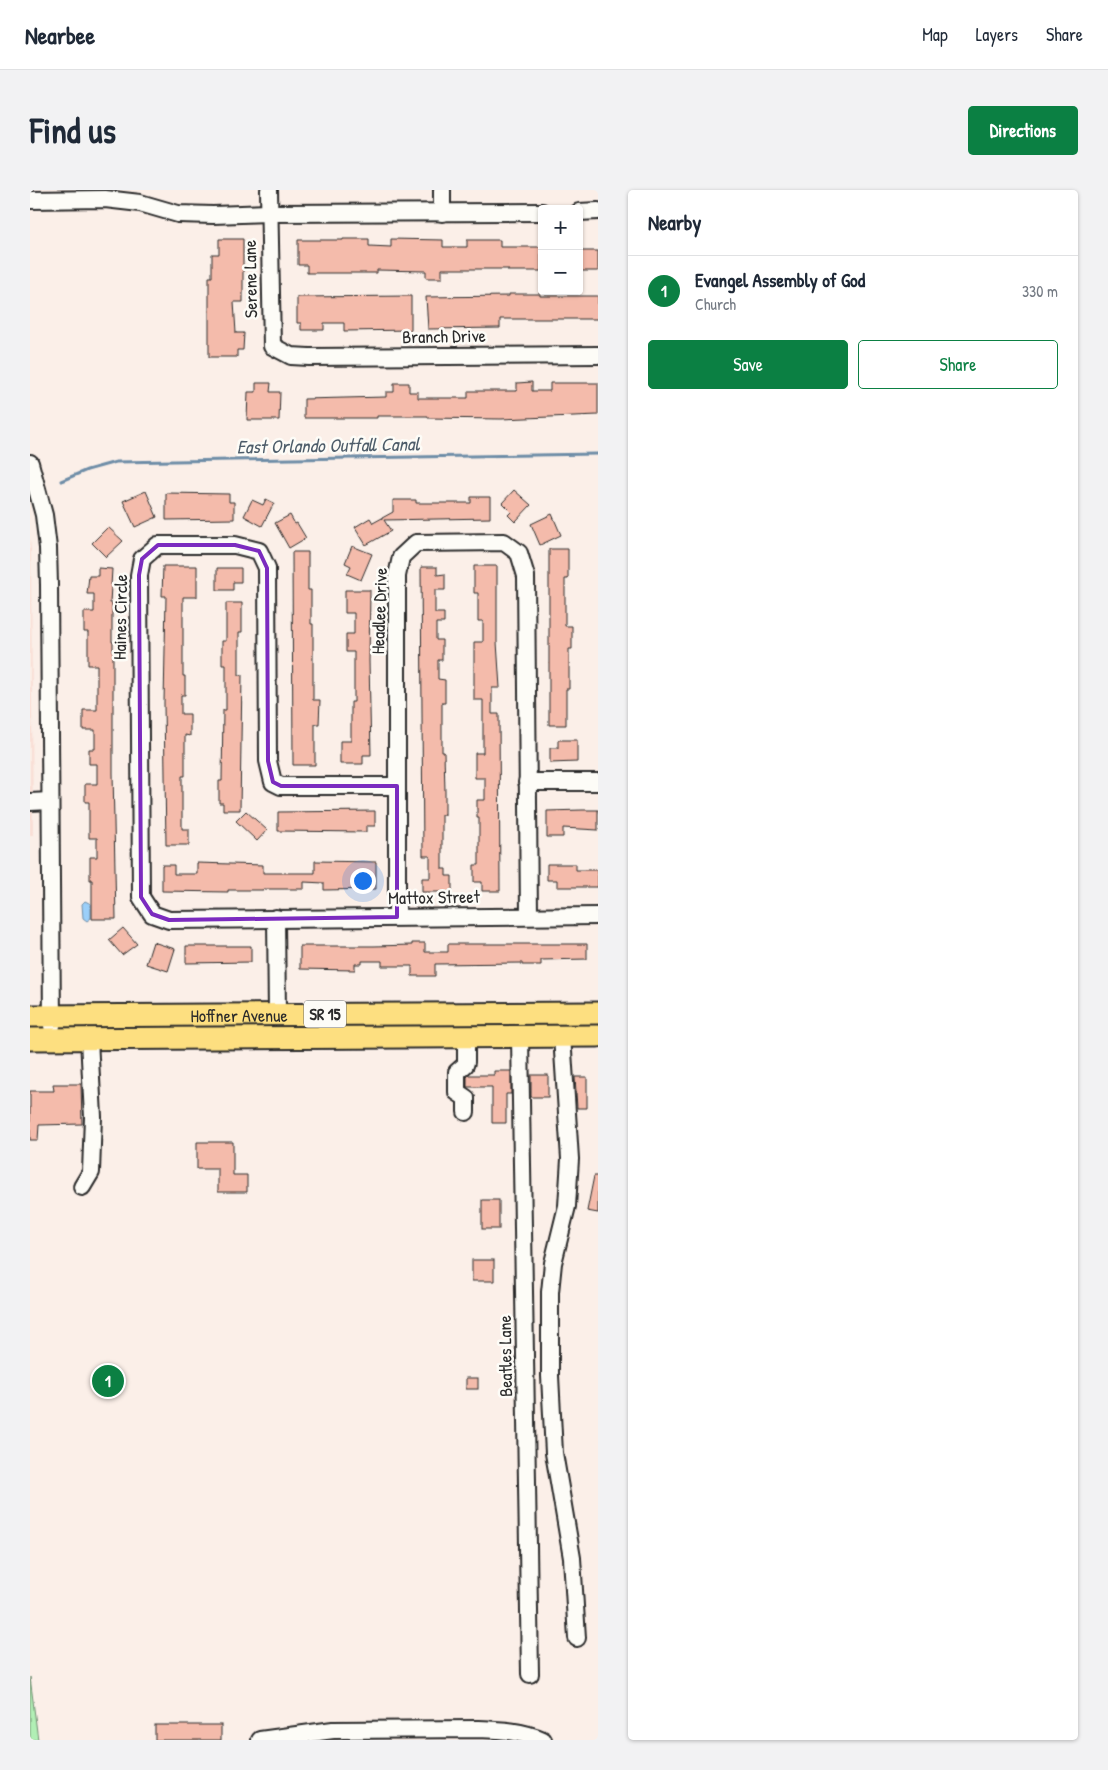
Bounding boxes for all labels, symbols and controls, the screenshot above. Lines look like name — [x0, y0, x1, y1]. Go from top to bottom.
text: Nearbee — [25, 19, 95, 51]
text: Map — [922, 22, 948, 47]
text: Layers — [976, 22, 1018, 47]
text: Share — [1046, 22, 1083, 47]
button: Directions — [968, 106, 1078, 155]
text: Find us — [30, 107, 116, 154]
map controls — [538, 205, 583, 295]
button: + — [538, 205, 583, 250]
text: Nearby — [648, 208, 701, 237]
street label: Serene Lane — [237, 240, 263, 318]
button: − — [538, 250, 583, 295]
text: Evangel Assembly of God — [695, 267, 865, 293]
text: 1 — [661, 280, 667, 302]
text: 330 m — [1022, 280, 1058, 302]
text: Church — [695, 293, 736, 315]
street label: Branch Drive — [402, 323, 486, 349]
button: Save — [648, 340, 848, 389]
button: Share — [858, 340, 1058, 389]
water label: East Orlando Outfall Canal — [236, 430, 421, 460]
street label: Headlee Drive — [365, 567, 393, 655]
street label: Haines Circle — [107, 574, 133, 660]
your location — [350, 868, 376, 894]
street label: Mattox Street — [388, 884, 481, 910]
road number: SR 15 — [304, 1001, 346, 1028]
street label: Hoffner Avenue — [190, 1002, 288, 1028]
street label: Beatles Lane — [492, 1315, 518, 1397]
pin: 1 — [92, 1362, 124, 1400]

